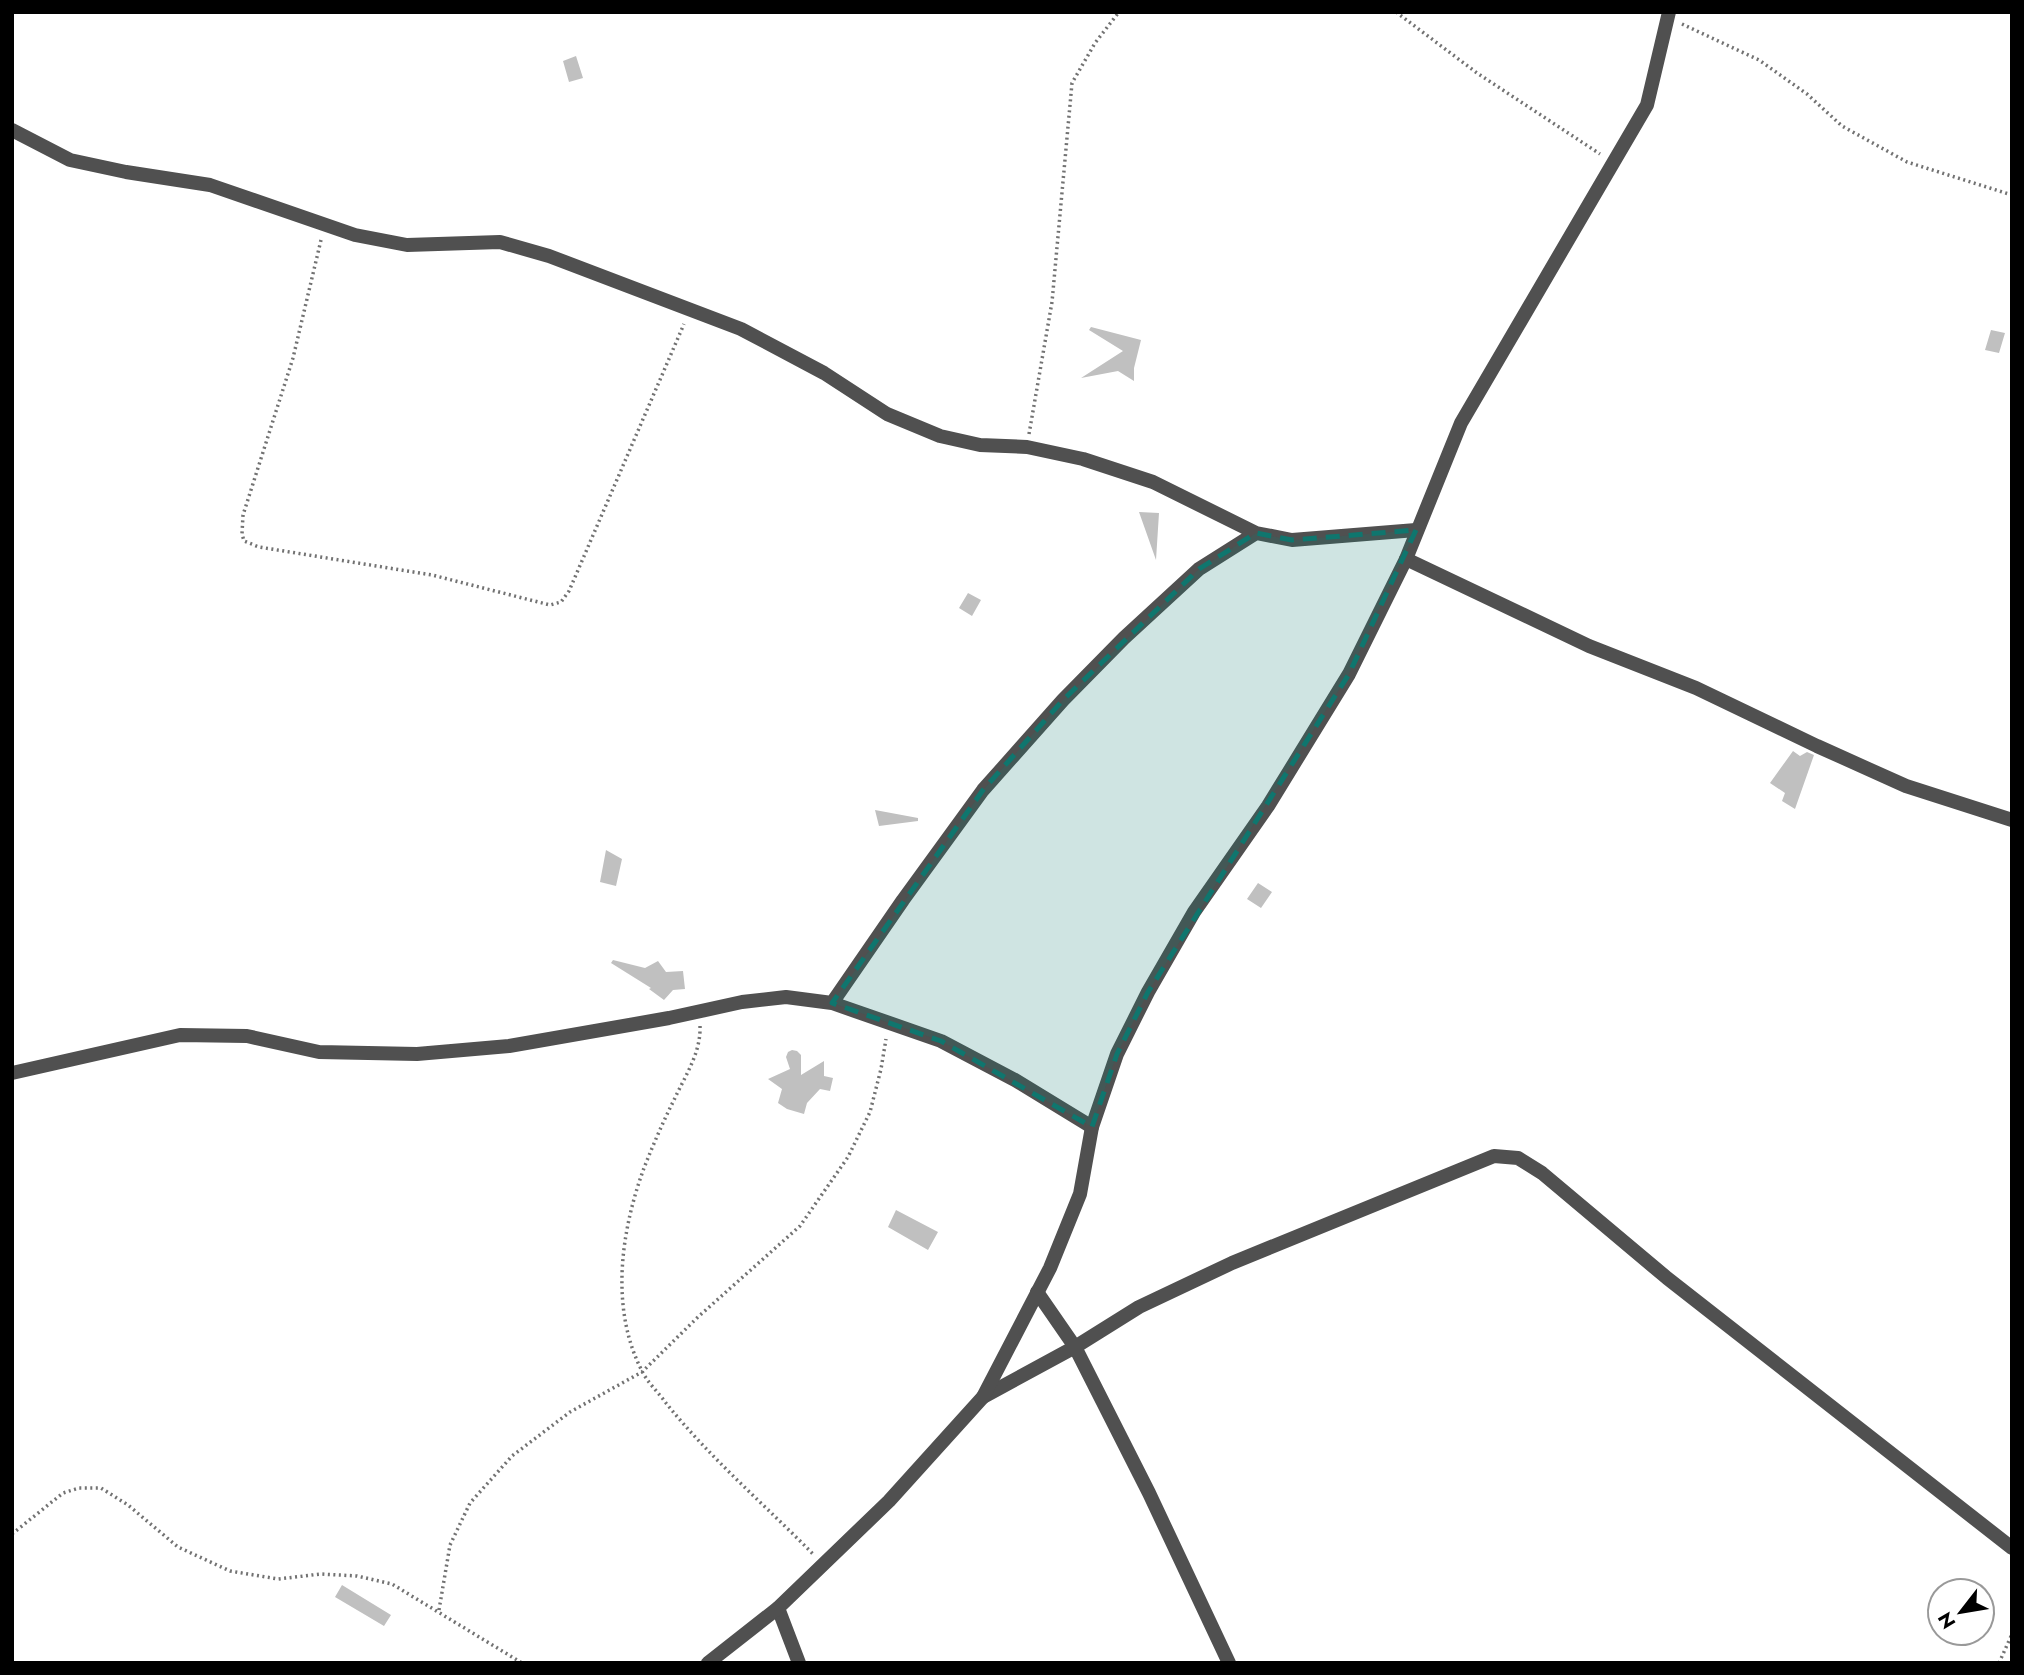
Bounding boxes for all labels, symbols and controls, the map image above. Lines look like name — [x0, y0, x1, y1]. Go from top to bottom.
north arrow — [1926, 1577, 1996, 1647]
text: N — [1931, 1607, 1962, 1634]

